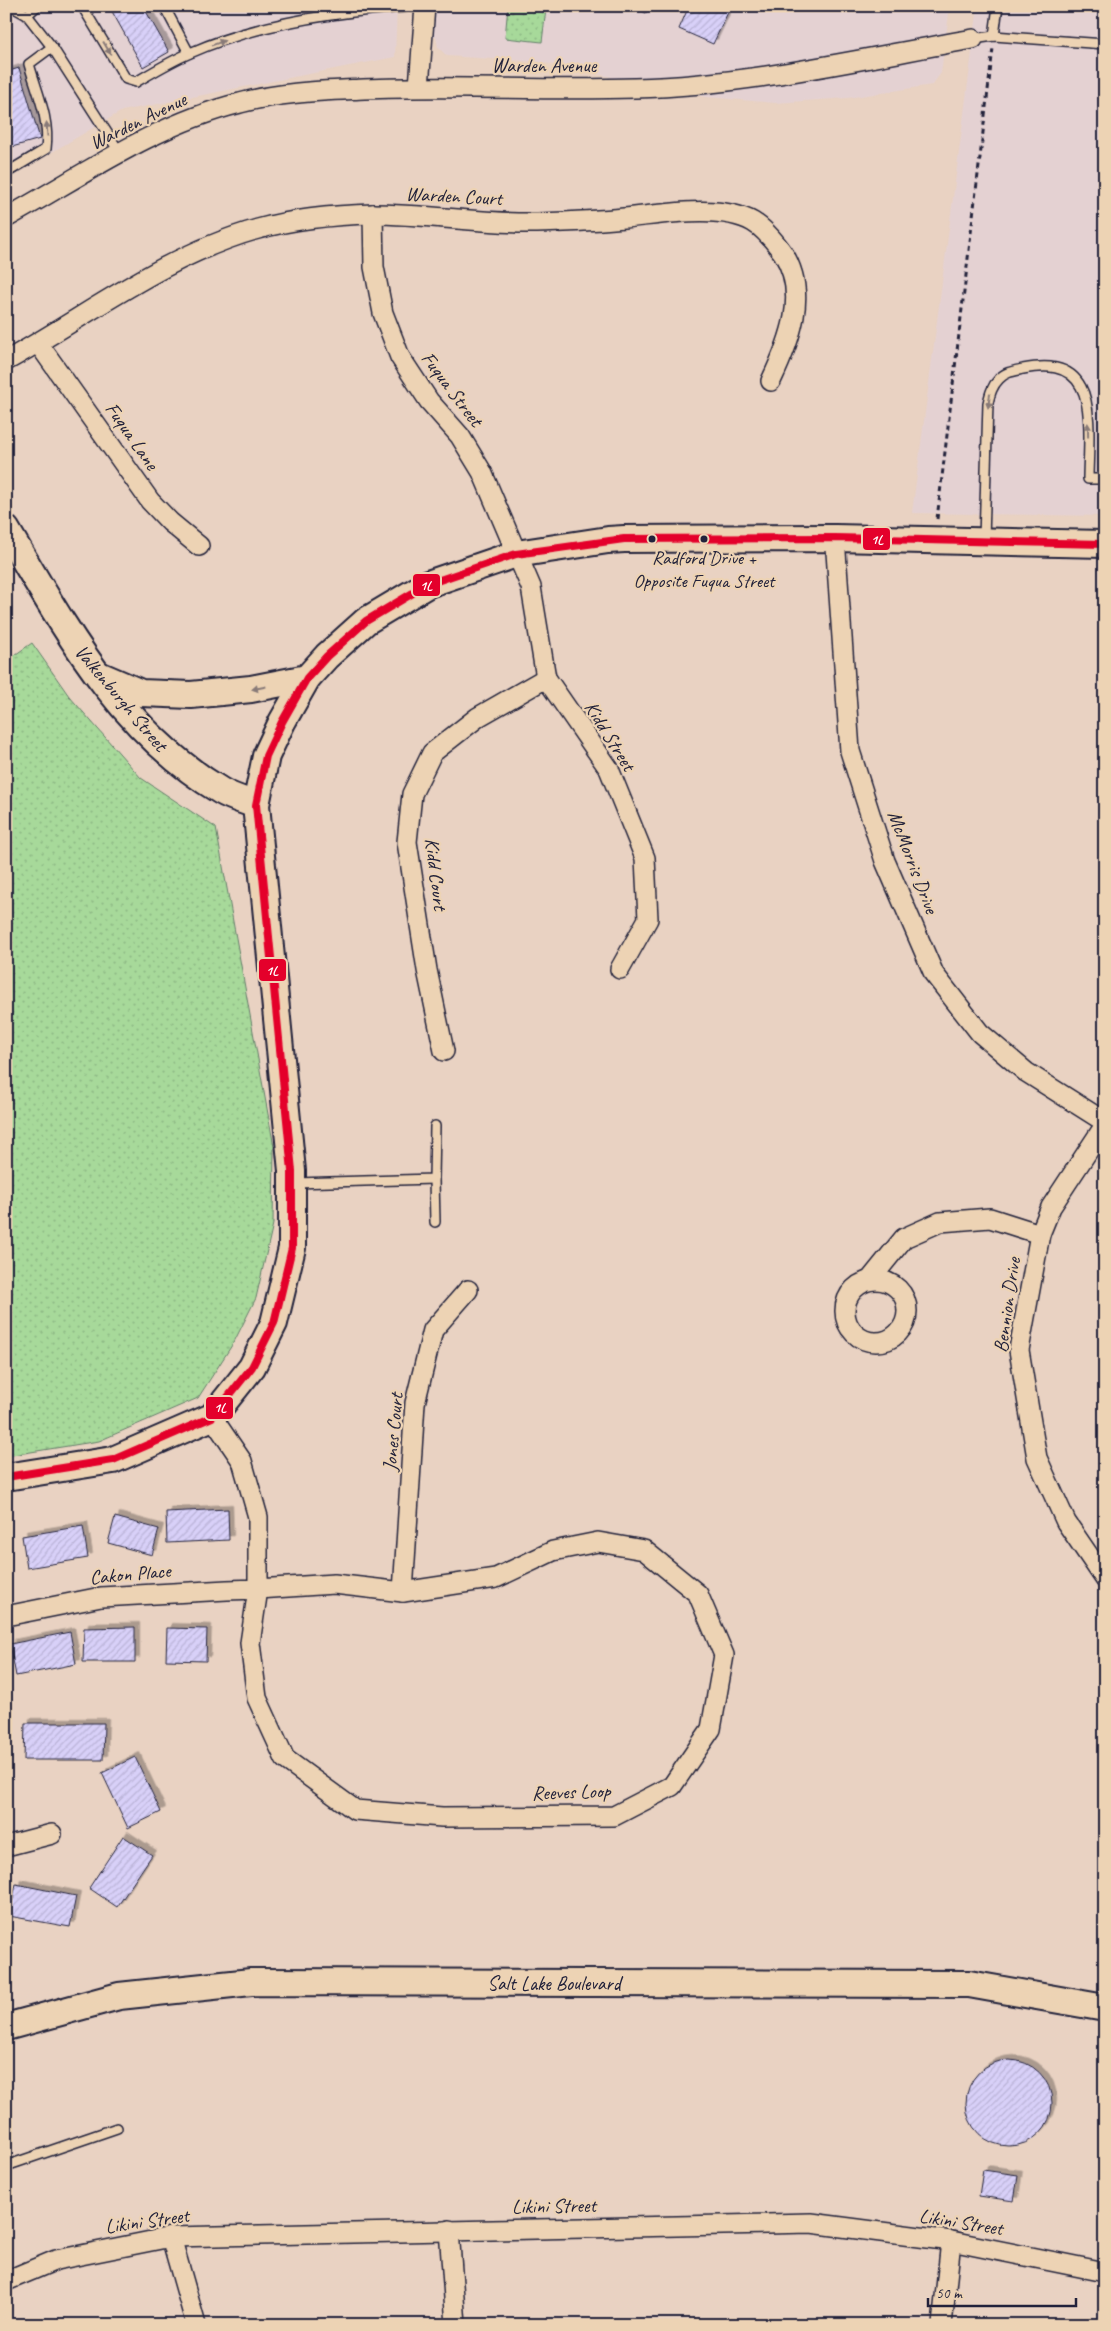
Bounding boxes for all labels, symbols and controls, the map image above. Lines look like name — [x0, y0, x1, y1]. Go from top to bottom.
one-way arrow — [211, 38, 226, 46]
one-way arrow — [103, 41, 112, 54]
street label: Warden Avenue — [492, 53, 598, 78]
street label: Warden Avenue — [86, 86, 192, 155]
one-way arrow — [42, 121, 50, 137]
street label: Warden Court — [405, 181, 505, 211]
street label: Fuqua Street — [416, 347, 490, 433]
one-way arrow — [985, 394, 993, 410]
street label: Fuqua Lane — [100, 397, 165, 476]
one-way arrow — [1084, 422, 1092, 438]
line badge: 1L — [862, 527, 891, 551]
text: 1L — [871, 531, 884, 548]
unlabelled marker — [647, 534, 657, 544]
marker: Radford Drive + Opposite Fuqua Street — [699, 534, 709, 544]
place label: Radford Drive + Opposite Fuqua Street — [634, 546, 776, 593]
line badge: 1L — [412, 573, 441, 597]
text: 1L — [420, 577, 433, 594]
street label: Valkenburgh Street — [69, 640, 174, 758]
one-way arrow — [251, 684, 267, 692]
street label: Kidd Street — [579, 696, 642, 778]
street label: McMorris Drive — [882, 807, 945, 918]
street label: Kidd Court — [419, 837, 453, 914]
line badge: 1L — [258, 958, 287, 982]
text: 1L — [266, 962, 279, 979]
street label: Bennion Drive — [988, 1255, 1026, 1354]
street label: Jones Court — [377, 1390, 409, 1473]
line badge: 1L — [205, 1396, 234, 1420]
text: 1L — [214, 1399, 227, 1416]
street label: Cakon Place — [89, 1558, 173, 1590]
street label: Reeves Loop — [531, 1778, 612, 1806]
street label: Salt Lake Boulevard — [487, 1971, 624, 1996]
street label: Likini Street — [512, 2193, 599, 2219]
street label: Likini Street — [104, 2202, 193, 2239]
street label: Likini Street — [917, 2203, 1007, 2241]
scale bar — [928, 2276, 1076, 2308]
text: 50 m — [936, 2284, 963, 2303]

